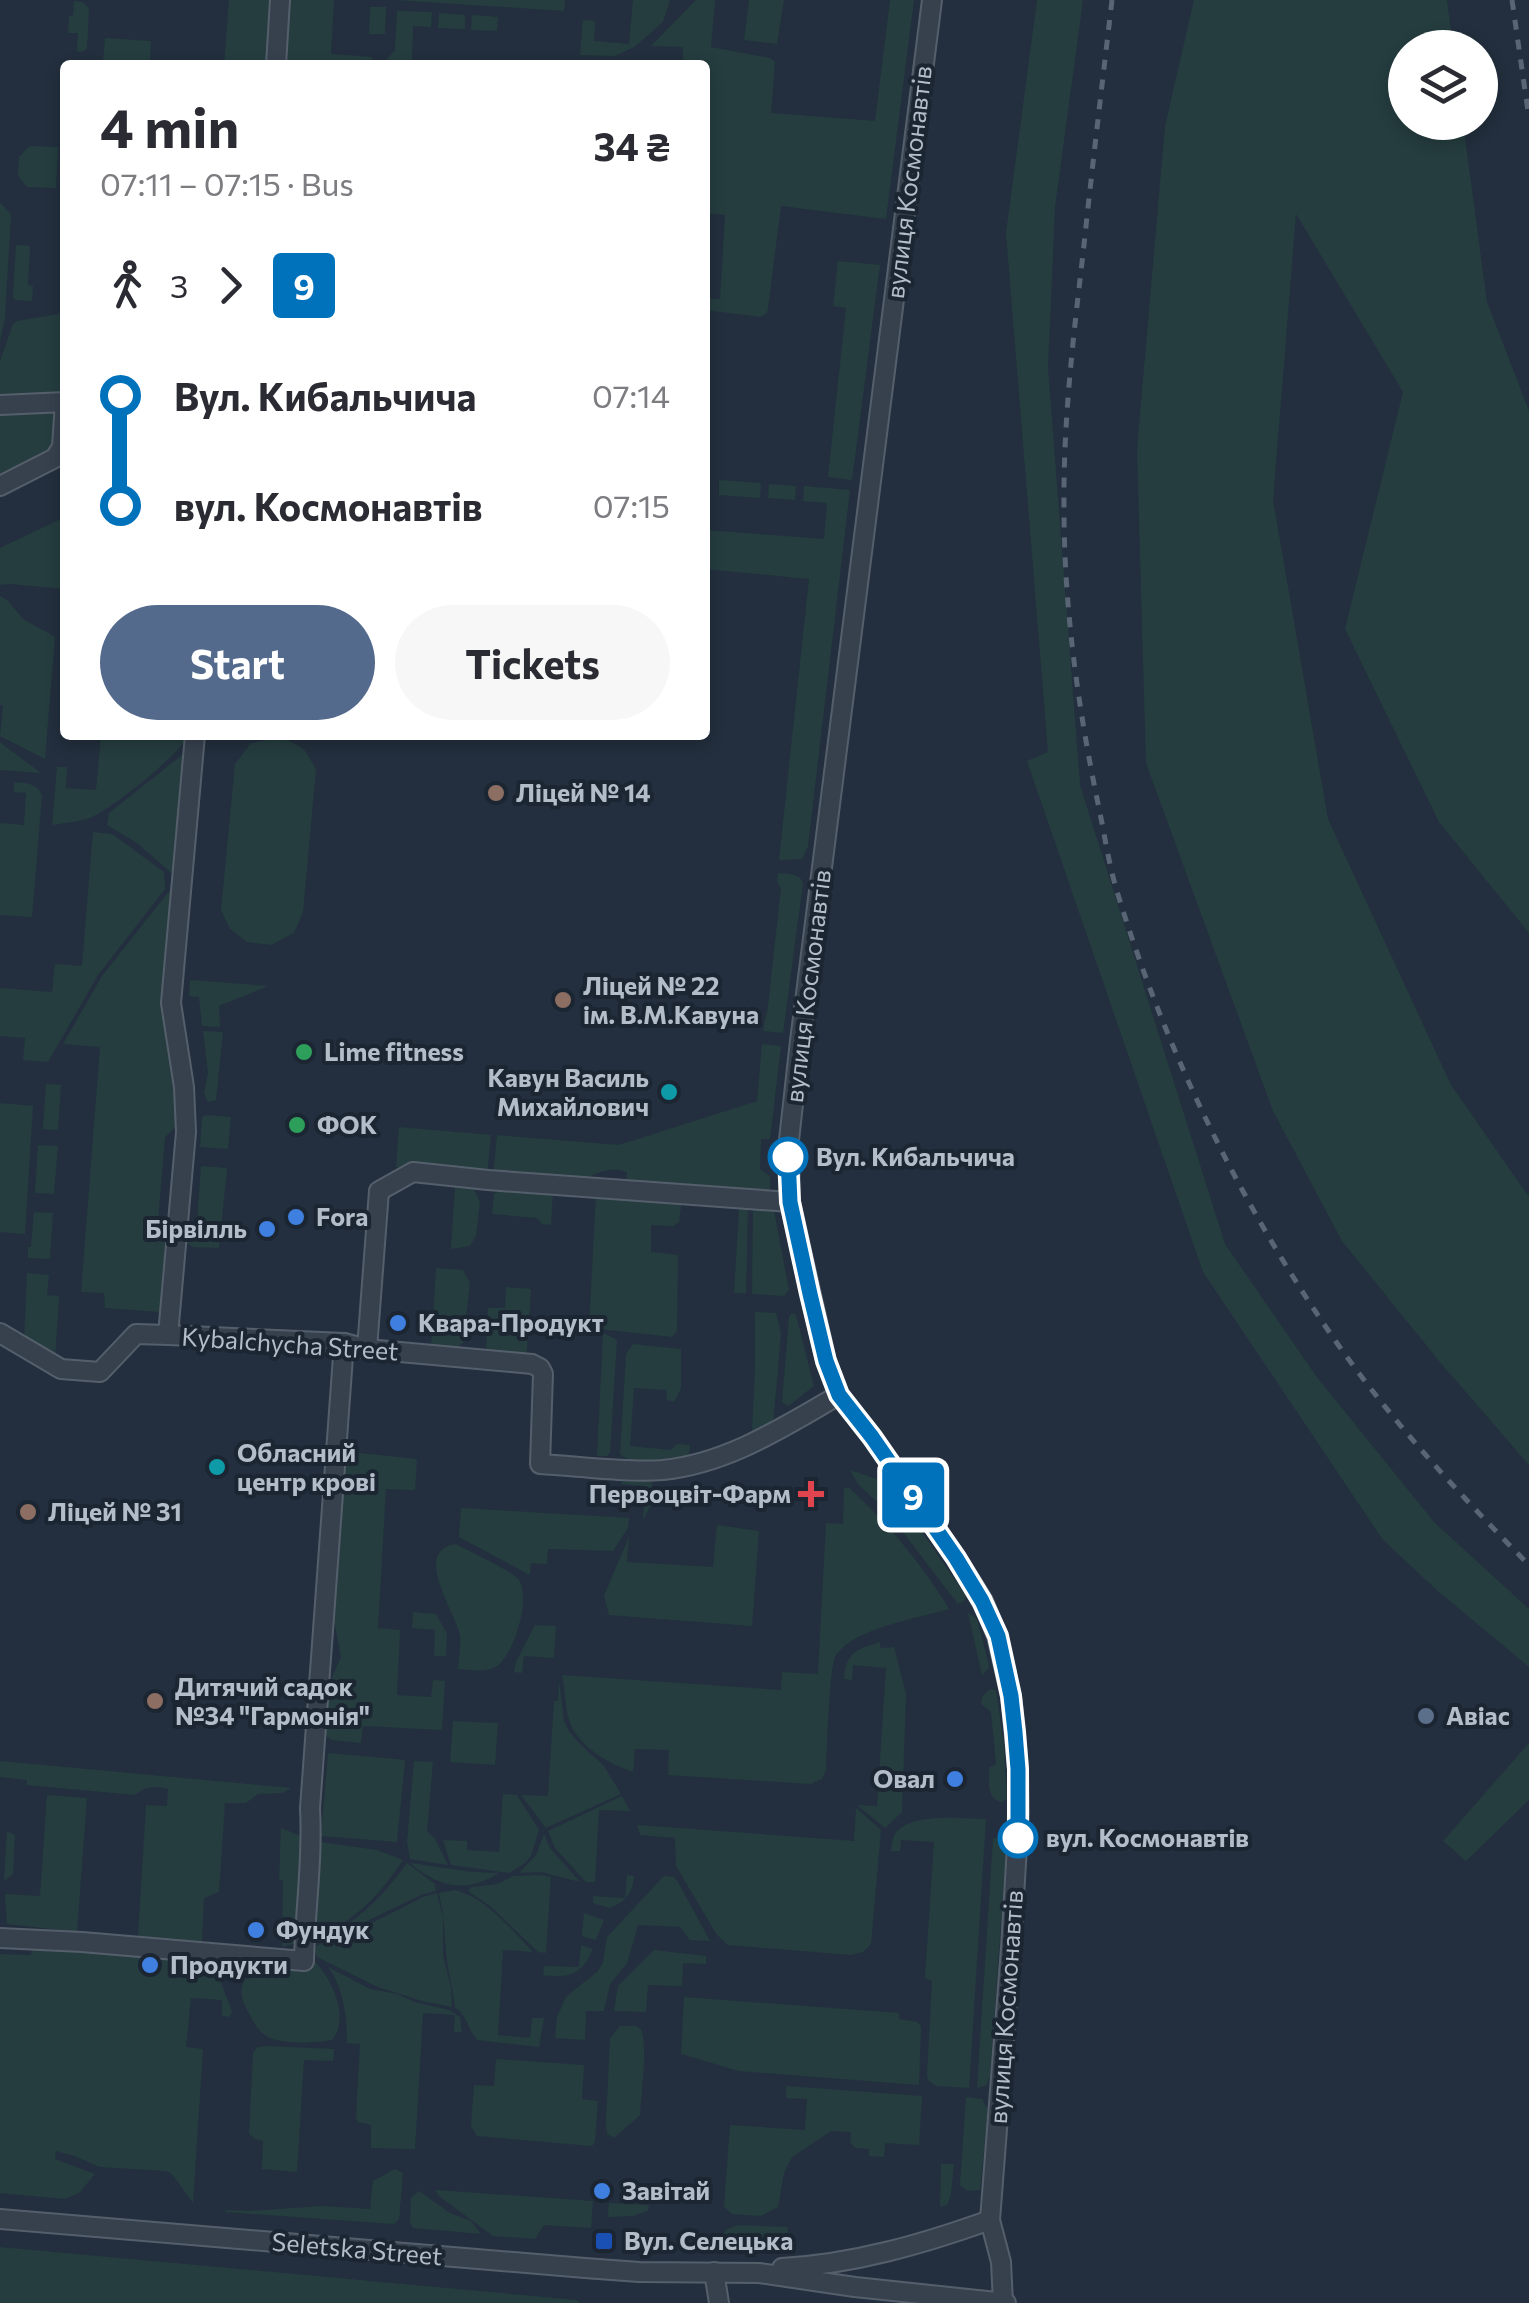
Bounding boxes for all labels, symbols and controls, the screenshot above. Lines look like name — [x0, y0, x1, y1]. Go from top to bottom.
map controls — [1388, 30, 1498, 140]
button: layers — [1388, 30, 1498, 140]
street label: вулиця Космонавтів — [879, 64, 937, 300]
text: 4 min — [100, 92, 239, 159]
text: 34 ₴ — [593, 122, 670, 169]
text: 07:11 – 07:15 · Bus — [100, 163, 354, 203]
icon: walk — [100, 258, 155, 313]
icon: forward — [203, 258, 258, 313]
text: 9 — [293, 264, 315, 307]
text: 3 — [170, 265, 188, 305]
text: Вул. Кибальчича — [174, 372, 476, 419]
text: 07:14 — [592, 375, 670, 415]
text: вул. Космонавтів — [174, 482, 483, 529]
text: 07:15 — [593, 485, 670, 525]
button: Start — [100, 605, 375, 720]
button: Tickets — [395, 605, 670, 720]
place label: Ліцей № 14 — [516, 777, 651, 807]
marker: Ліцей № 14 — [485, 782, 507, 804]
street label: вулиця Космонавтів — [778, 868, 836, 1104]
place label: Ліцей № 22 ім. В.М.Кавуна — [583, 970, 759, 1029]
marker: Ліцей № 22 ім. В.М.Кавуна — [552, 989, 574, 1011]
place label: Lime fitness — [324, 1036, 464, 1066]
marker: Lime fitness — [293, 1041, 315, 1063]
place label: Кавун Василь Михайлович — [487, 1062, 649, 1121]
marker: Кавун Василь Михайлович — [658, 1081, 680, 1103]
place label: ФОК — [317, 1109, 377, 1139]
marker: ФОК — [286, 1114, 308, 1136]
marker: Вул. Кибальчича — [769, 1138, 807, 1176]
place label: Вул. Кибальчича — [816, 1141, 1015, 1171]
place label: Fora — [316, 1201, 368, 1231]
marker: Fora — [285, 1206, 307, 1228]
place label: Бірвілль — [145, 1213, 247, 1243]
marker: Бірвілль — [256, 1218, 278, 1240]
place label: Квара-Продукт — [418, 1307, 604, 1337]
marker: Квара-Продукт — [387, 1312, 409, 1334]
street label: Kybalchycha Street — [181, 1320, 399, 1366]
place label: Обласний центр крові — [237, 1437, 376, 1496]
marker: Обласний центр крові — [206, 1456, 228, 1478]
line badge: 9 — [880, 1462, 946, 1528]
text: 9 — [902, 1474, 924, 1517]
place label: Первоцвіт-Фарм — [589, 1478, 791, 1508]
marker: Первоцвіт-Фарм — [800, 1483, 822, 1505]
place label: Ліцей № 31 — [48, 1496, 182, 1526]
marker: Ліцей № 31 — [17, 1501, 39, 1523]
place label: Дитячий садок №34 "Гармонія" — [175, 1671, 370, 1730]
marker: Дитячий садок №34 "Гармонія" — [144, 1690, 166, 1712]
place label: Авіас — [1446, 1700, 1510, 1730]
marker: Авіас — [1415, 1705, 1437, 1727]
place label: Овал — [873, 1763, 935, 1793]
marker: Овал — [944, 1768, 966, 1790]
marker: вул. Космонавтів — [999, 1819, 1037, 1857]
place label: вул. Космонавтів — [1046, 1822, 1249, 1852]
street label: вулиця Космонавтів — [982, 1889, 1028, 2125]
place label: Фундук — [276, 1914, 370, 1944]
marker: Фундук — [245, 1919, 267, 1941]
place label: Продукти — [170, 1949, 288, 1979]
marker: Продукти — [139, 1954, 161, 1976]
place label: Завітай — [622, 2175, 710, 2205]
marker: Завітай — [591, 2180, 613, 2202]
place label: Вул. Селецька — [624, 2225, 793, 2255]
street label: Seletska Street — [271, 2226, 444, 2270]
marker: Вул. Селецька — [593, 2230, 615, 2252]

